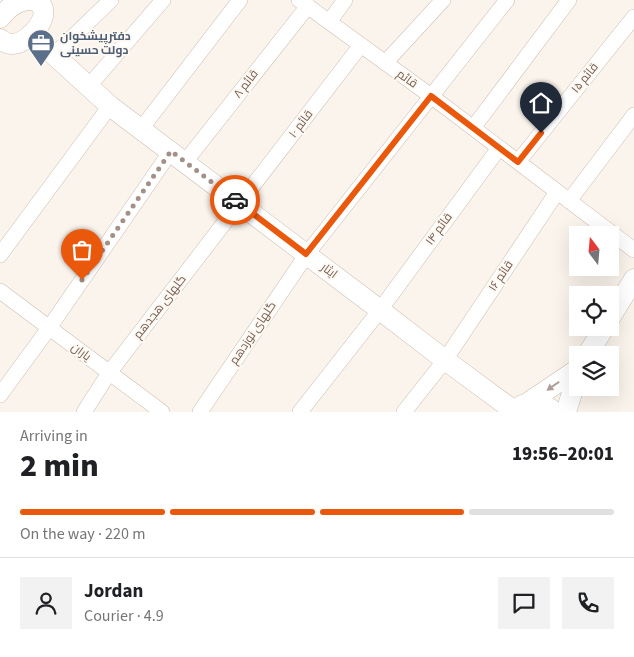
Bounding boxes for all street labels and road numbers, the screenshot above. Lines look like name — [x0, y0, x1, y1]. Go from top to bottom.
street label: قائم ۱۵ — [568, 59, 602, 97]
street label: قائم ۸ — [229, 66, 263, 102]
street label: قائم — [393, 66, 421, 92]
street label: قائم ۱۰ — [285, 106, 317, 142]
street label: قائم ۱۴ — [422, 209, 456, 249]
street label: قائم ۱۶ — [485, 257, 517, 295]
street label: ایثار — [316, 259, 341, 283]
street label: گلهای هجدهم — [130, 271, 190, 343]
street label: گلهای نوزدهم — [226, 298, 280, 368]
street label: یاران — [67, 339, 95, 366]

